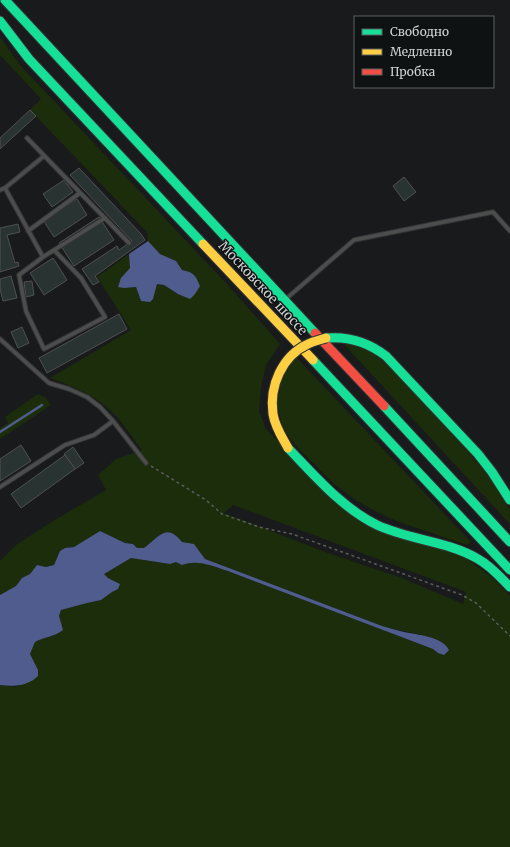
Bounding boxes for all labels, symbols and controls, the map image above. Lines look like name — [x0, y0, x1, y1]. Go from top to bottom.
legend — [354, 16, 494, 88]
text: Свободно — [390, 24, 449, 39]
text: Медленно — [390, 44, 452, 59]
text: Пробка — [390, 64, 436, 79]
street label: Московское шоссе — [215, 237, 311, 339]

